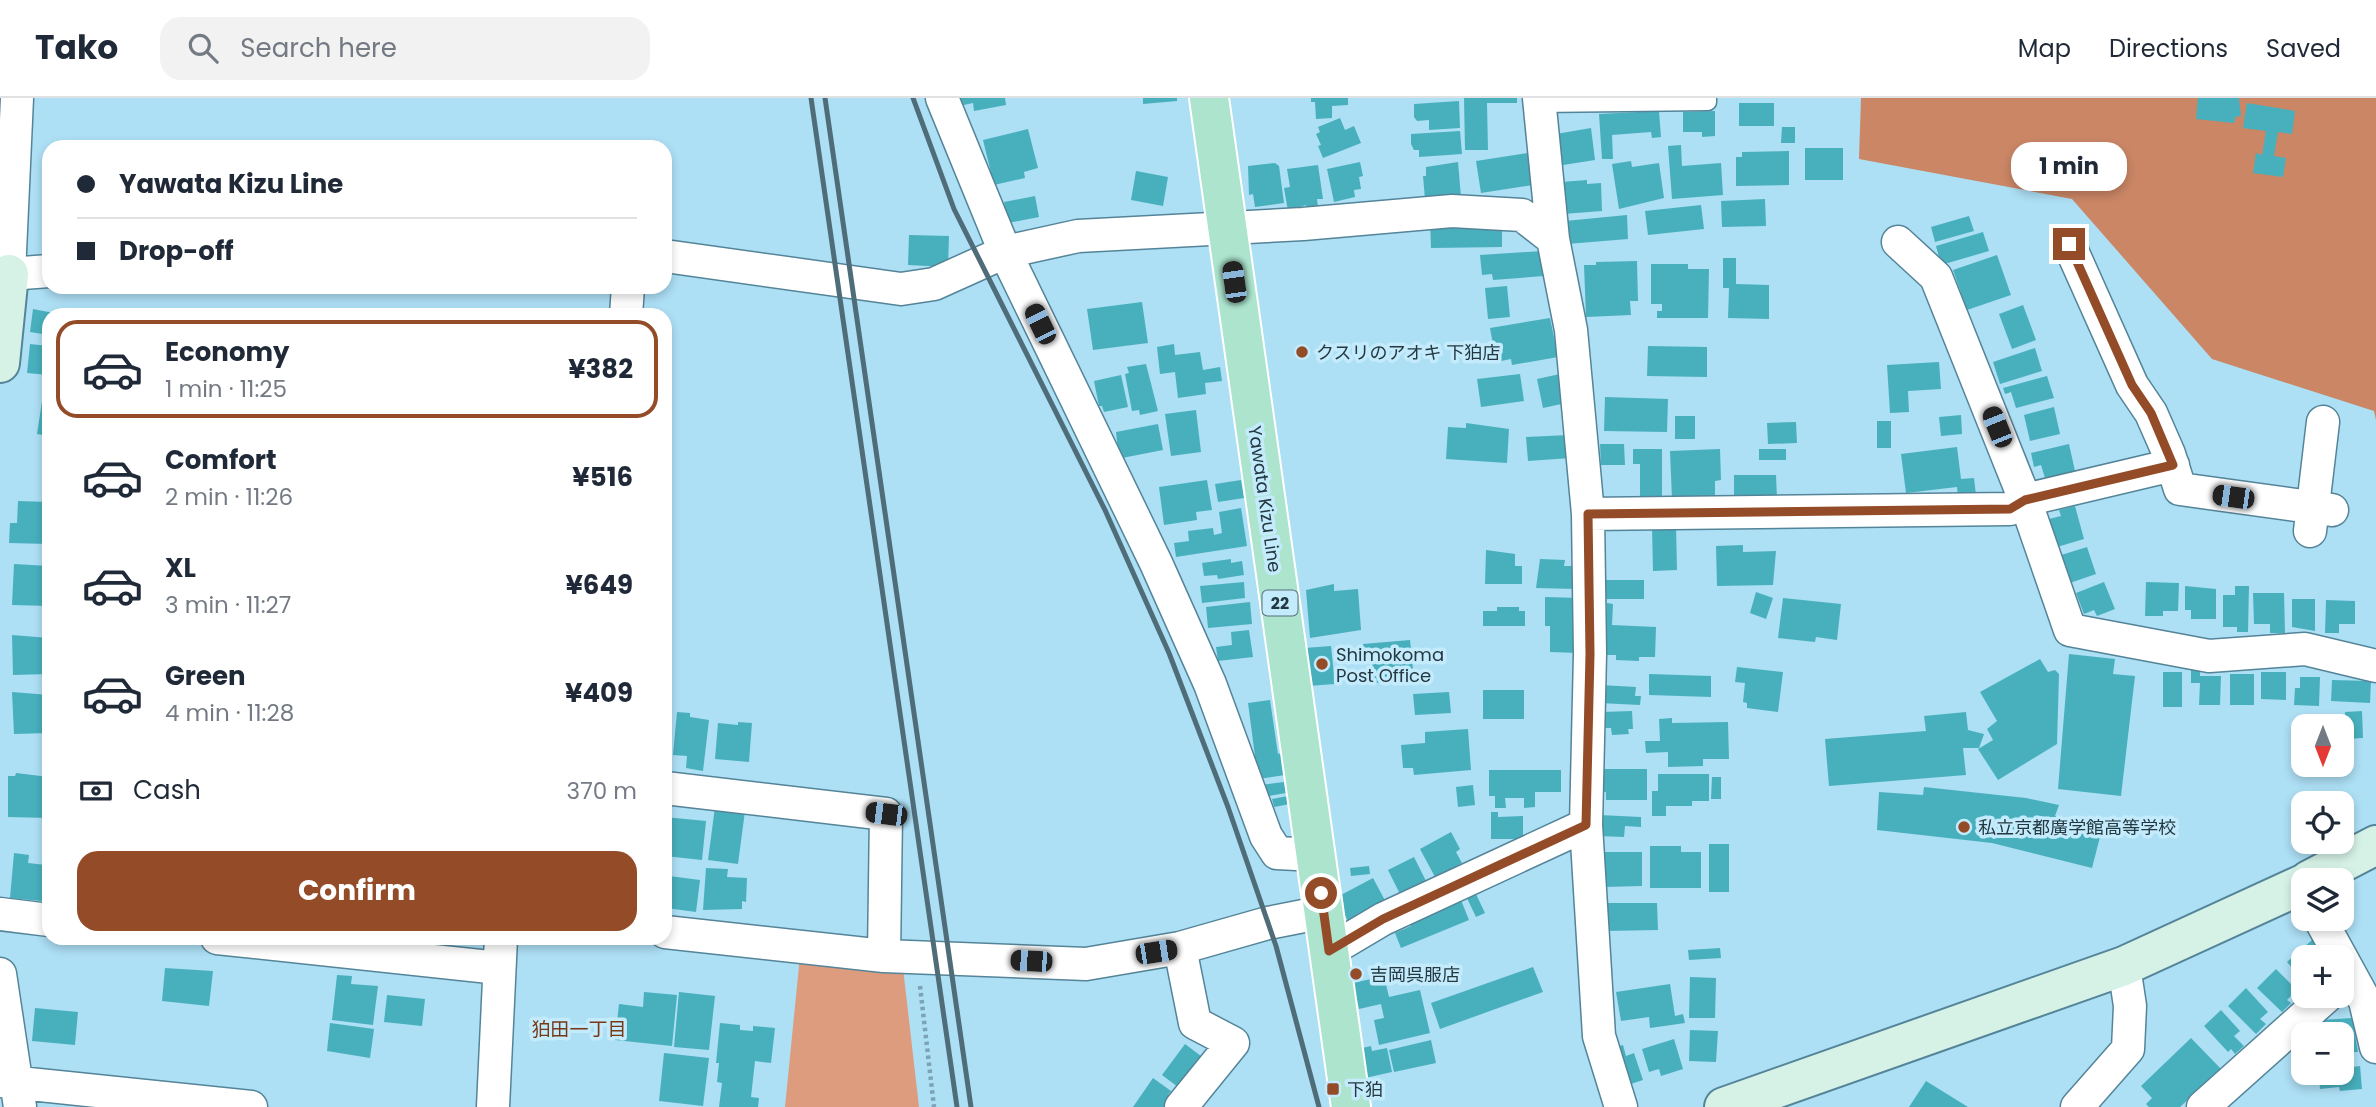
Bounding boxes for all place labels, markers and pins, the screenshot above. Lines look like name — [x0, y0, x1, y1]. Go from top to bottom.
place label: クスリのアオキ 下狛店 — [1316, 340, 1500, 365]
marker: クスリのアオキ 下狛店 — [1294, 344, 1310, 360]
place label: Shimokoma Post Office — [1336, 642, 1444, 688]
marker: Shimokoma Post Office — [1314, 656, 1330, 672]
place label: 私立京都廣学館高等学校 — [1978, 815, 2176, 840]
marker: 私立京都廣学館高等学校 — [1956, 819, 1972, 835]
place label: 吉岡呉服店 — [1370, 962, 1460, 987]
marker: 吉岡呉服店 — [1348, 966, 1364, 982]
place label: 下狛 — [1347, 1077, 1383, 1102]
marker: 下狛 — [1325, 1081, 1341, 1097]

